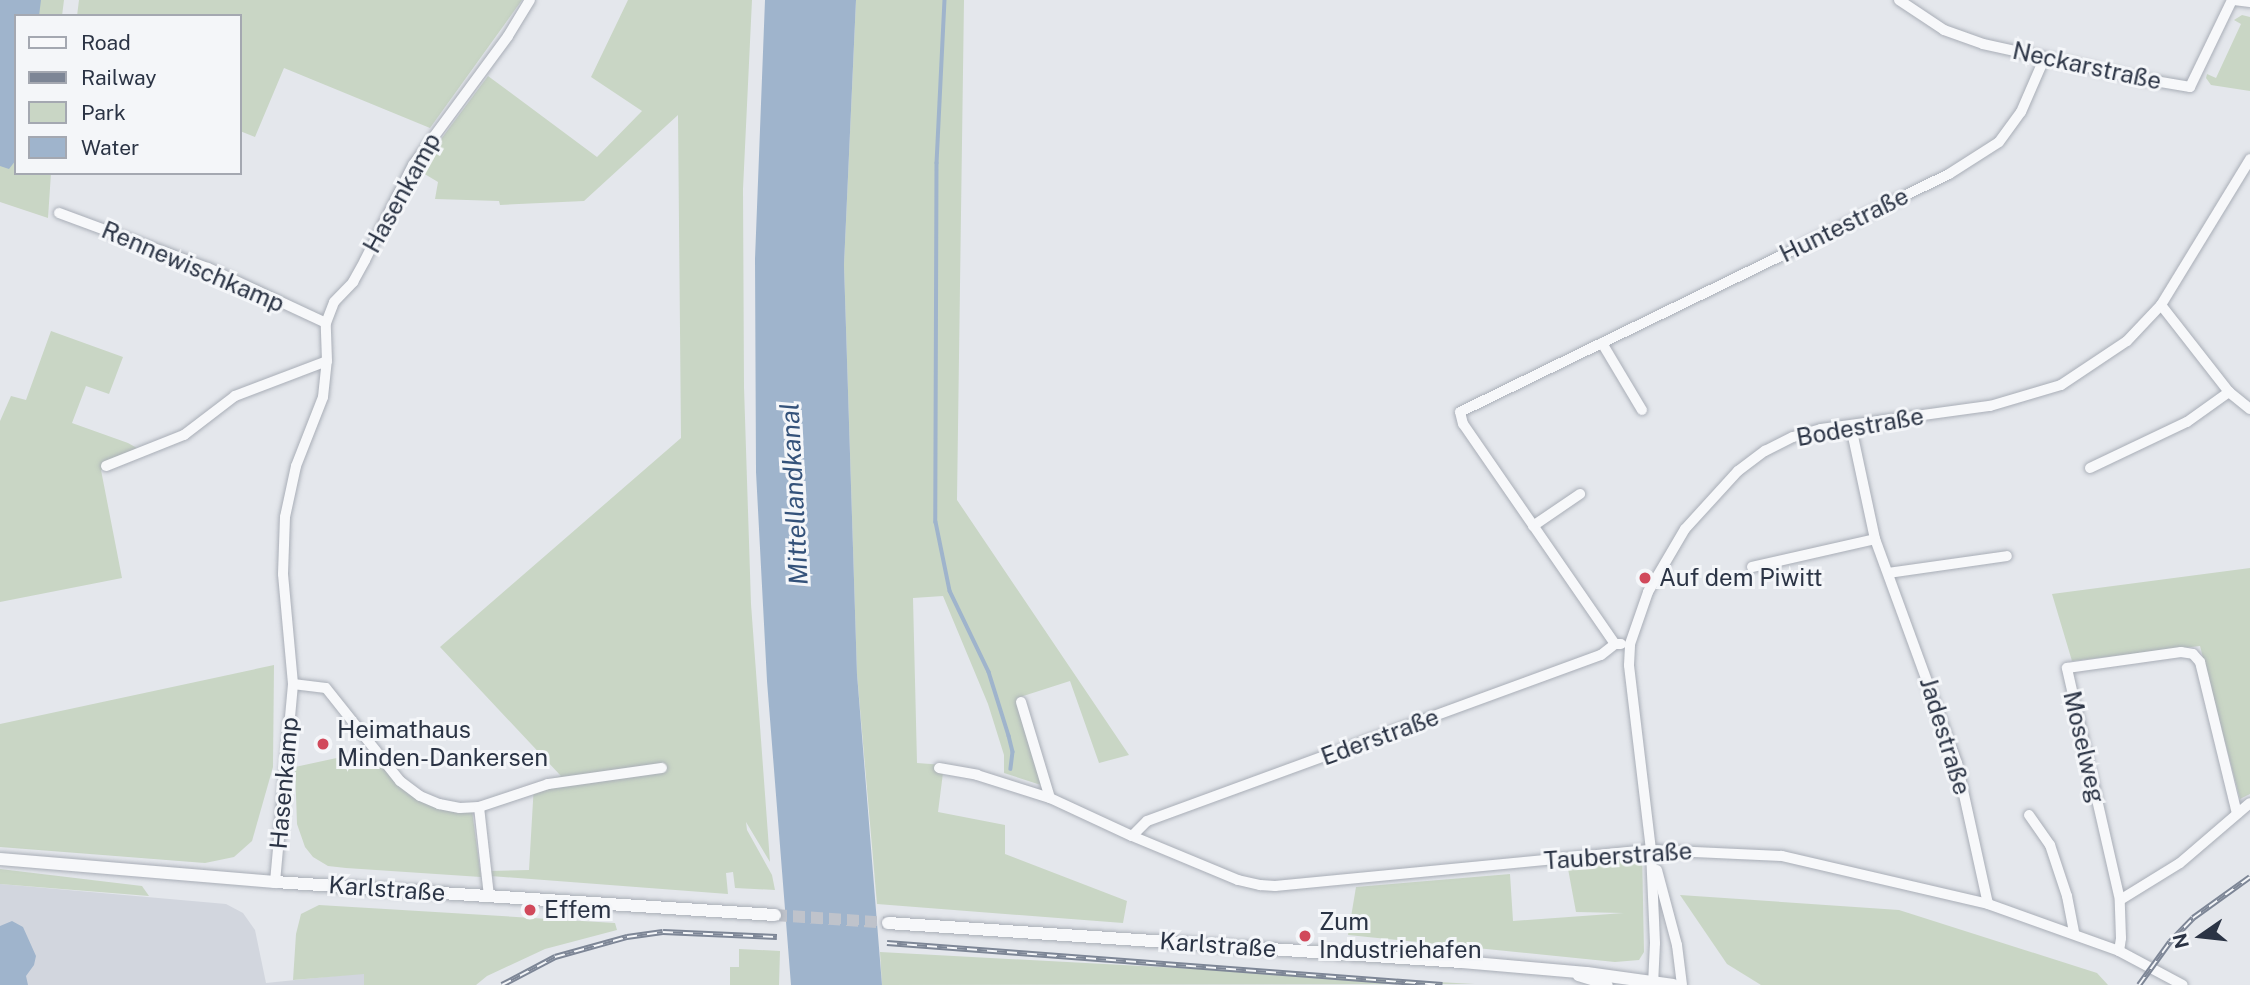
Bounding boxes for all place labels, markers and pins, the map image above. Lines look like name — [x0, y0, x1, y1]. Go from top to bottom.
place label: Auf dem Piwitt — [1659, 564, 1823, 592]
marker: Auf dem Piwitt — [1637, 570, 1653, 586]
place label: Heimathaus Minden-Dankersen — [337, 716, 548, 772]
marker: Heimathaus Minden-Dankersen — [315, 736, 331, 752]
place label: Effem — [544, 896, 611, 924]
marker: Effem — [522, 902, 538, 918]
place label: Zum Industriehafen — [1319, 908, 1481, 964]
marker: Zum Industriehafen — [1297, 928, 1313, 944]

